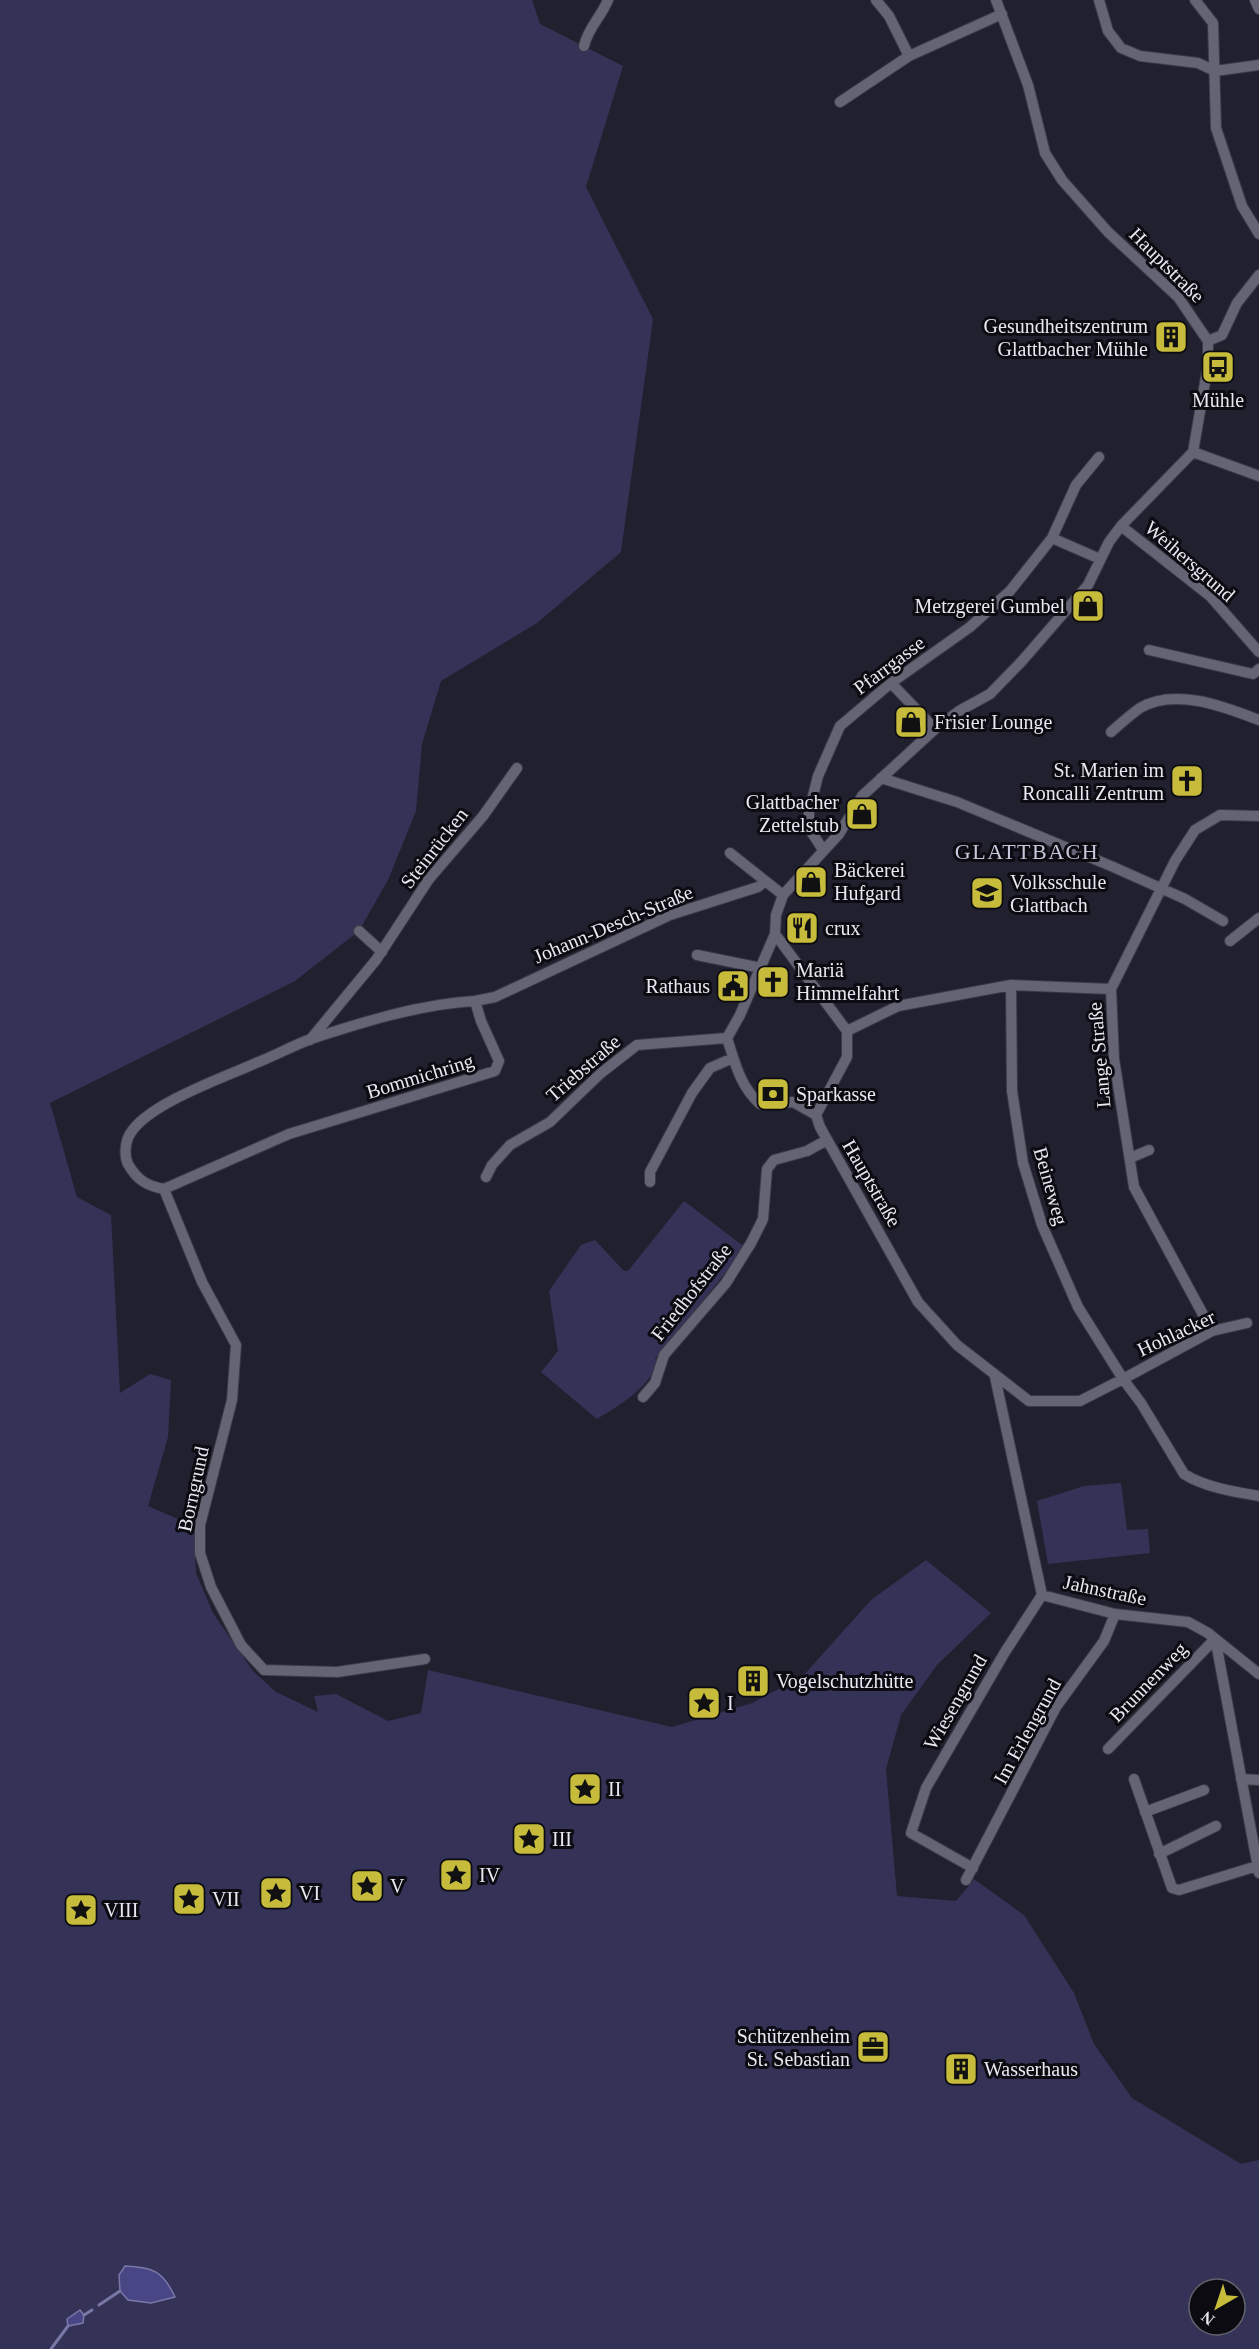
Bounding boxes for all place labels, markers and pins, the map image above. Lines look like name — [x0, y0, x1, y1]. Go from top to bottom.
place label: Gesundheitszentrum Glattbacher Mühle — [984, 315, 1148, 360]
building icon: Gesundheitszentrum Glattbacher Mühle — [1153, 319, 1189, 355]
bus stop icon: Mühle — [1200, 349, 1236, 385]
place label: Mühle — [1192, 389, 1244, 411]
shop icon: Metzgerei Gumbel — [1070, 588, 1106, 624]
place label: Metzgerei Gumbel — [915, 595, 1065, 618]
shop icon: Frisier Lounge — [893, 704, 929, 740]
place label: Frisier Lounge — [934, 711, 1052, 734]
place label: St. Marien im Roncalli Zentrum — [1022, 759, 1164, 804]
church icon: St. Marien im Roncalli Zentrum — [1169, 763, 1205, 799]
place label: Glattbacher Zettelstub — [746, 791, 839, 836]
shop icon: Glattbacher Zettelstub — [844, 796, 880, 832]
place label: Bäckerei Hufgard — [834, 859, 906, 905]
shop icon: Bäckerei Hufgard — [793, 864, 829, 900]
place label: Volksschule Glattbach — [1010, 871, 1106, 916]
school or university icon: Volksschule Glattbach — [969, 875, 1005, 911]
restaurant icon: crux — [784, 910, 820, 946]
place label: crux — [825, 917, 861, 939]
place label: Mariä Himmelfahrt — [796, 959, 900, 1004]
church icon: Mariä Himmelfahrt — [755, 964, 791, 1000]
public building icon: Rathaus — [715, 968, 751, 1004]
place label: Rathaus — [646, 975, 710, 997]
bank icon: Sparkasse — [755, 1076, 791, 1112]
place label: Sparkasse — [796, 1083, 876, 1106]
building icon: Vogelschutzhütte — [735, 1663, 771, 1699]
place label: Vogelschutzhütte — [776, 1670, 914, 1693]
place icon: I — [686, 1685, 722, 1721]
place label: I — [727, 1692, 734, 1714]
place icon: II — [567, 1771, 603, 1807]
place label: II — [608, 1778, 621, 1800]
place icon: III — [511, 1821, 547, 1857]
place label: III — [552, 1828, 572, 1850]
place icon: IV — [438, 1857, 474, 1893]
place label: IV — [479, 1864, 501, 1886]
place icon: V — [349, 1868, 385, 1904]
place icon: VI — [258, 1875, 294, 1911]
place label: V — [390, 1875, 405, 1897]
place icon: VII — [171, 1881, 207, 1917]
place label: VI — [299, 1882, 320, 1904]
place label: VII — [212, 1888, 240, 1910]
place icon: VIII — [63, 1892, 99, 1928]
place label: VIII — [104, 1899, 138, 1921]
place label: Schützenheim St. Sebastian — [737, 2025, 850, 2070]
office icon: Schützenheim St. Sebastian — [855, 2029, 891, 2065]
building icon: Wasserhaus — [943, 2051, 979, 2087]
place label: Wasserhaus — [984, 2058, 1078, 2080]

